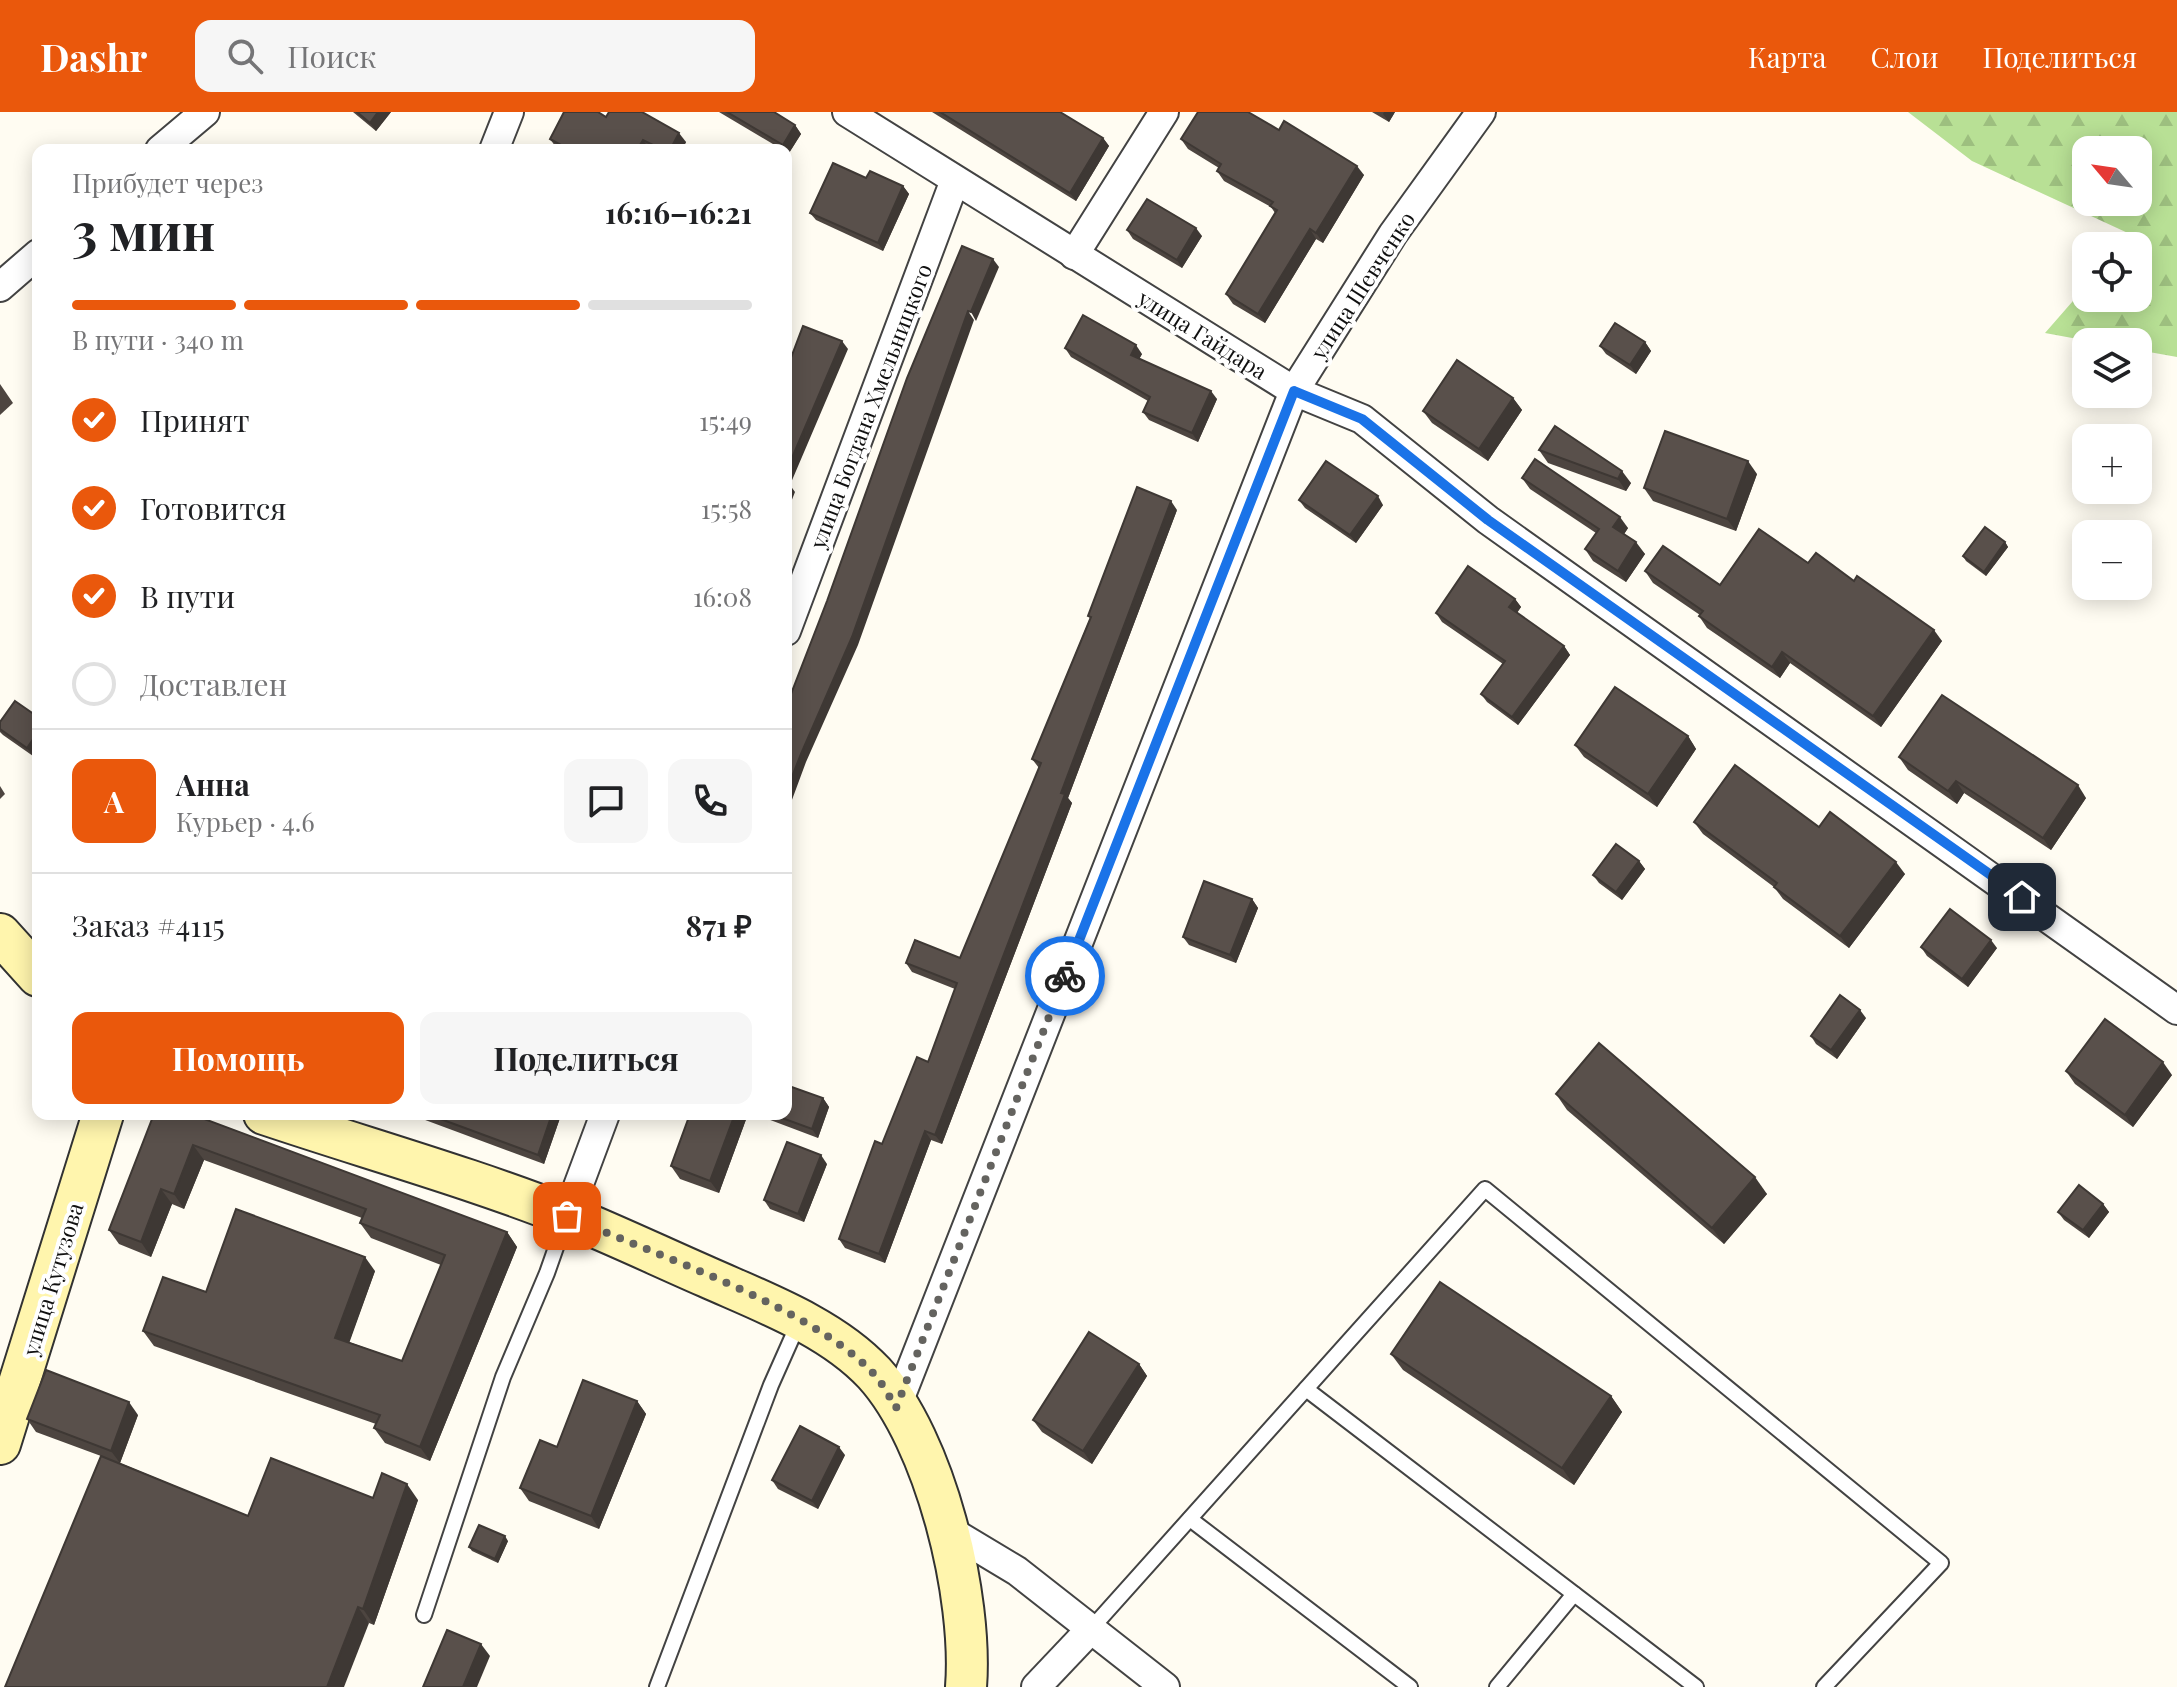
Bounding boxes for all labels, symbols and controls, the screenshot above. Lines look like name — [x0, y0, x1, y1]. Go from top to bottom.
search box — [195, 20, 755, 92]
text: Dashr — [40, 31, 147, 82]
icon: search — [223, 34, 267, 78]
text: Поиск — [287, 36, 376, 76]
text: Карта — [1748, 38, 1827, 75]
text: Слои — [1871, 38, 1938, 75]
text: Поделиться — [1982, 38, 2137, 75]
north arrow — [2072, 136, 2152, 216]
map controls — [2072, 136, 2152, 600]
text: Прибудет через — [72, 165, 264, 200]
text: 16:16–16:21 — [605, 192, 752, 232]
text: 3 мин — [72, 195, 215, 264]
street label: улица Шевченко — [1302, 205, 1421, 366]
button: locate — [2072, 232, 2152, 312]
street label: улица Богдана Хмельницкого — [801, 259, 938, 554]
street label: улица Гайдара — [1132, 282, 1273, 386]
text: В пути · 340 m — [72, 322, 244, 357]
button: layers — [2072, 328, 2152, 408]
icon: check — [72, 398, 116, 442]
text: Принят — [140, 400, 250, 440]
text: 15:49 — [699, 403, 752, 438]
button: + — [2072, 424, 2152, 504]
icon: check — [72, 486, 116, 530]
text: Готовится — [140, 488, 286, 528]
text: 15:58 — [701, 491, 752, 526]
button: − — [2072, 520, 2152, 600]
icon: check — [72, 574, 116, 618]
text: В пути — [140, 576, 235, 616]
text: 16:08 — [693, 579, 752, 614]
text: Доставлен — [140, 664, 287, 704]
button: chat — [564, 759, 648, 843]
button: phone — [668, 759, 752, 843]
text: Анна — [176, 764, 250, 804]
text: А — [104, 781, 124, 821]
text: Курьер · 4.6 — [176, 804, 315, 839]
pin — [1988, 863, 2056, 931]
icon: home — [2000, 875, 2044, 919]
text: Заказ #4115 — [72, 905, 225, 945]
text: 871 ₽ — [686, 905, 752, 945]
courier — [1025, 936, 1105, 1016]
icon: bike — [1043, 954, 1087, 998]
button: Помощь — [72, 1012, 404, 1104]
button: Поделиться — [420, 1012, 752, 1104]
pin — [533, 1182, 601, 1250]
icon: bag — [545, 1194, 589, 1238]
street label: улица Кутузова — [14, 1199, 90, 1360]

